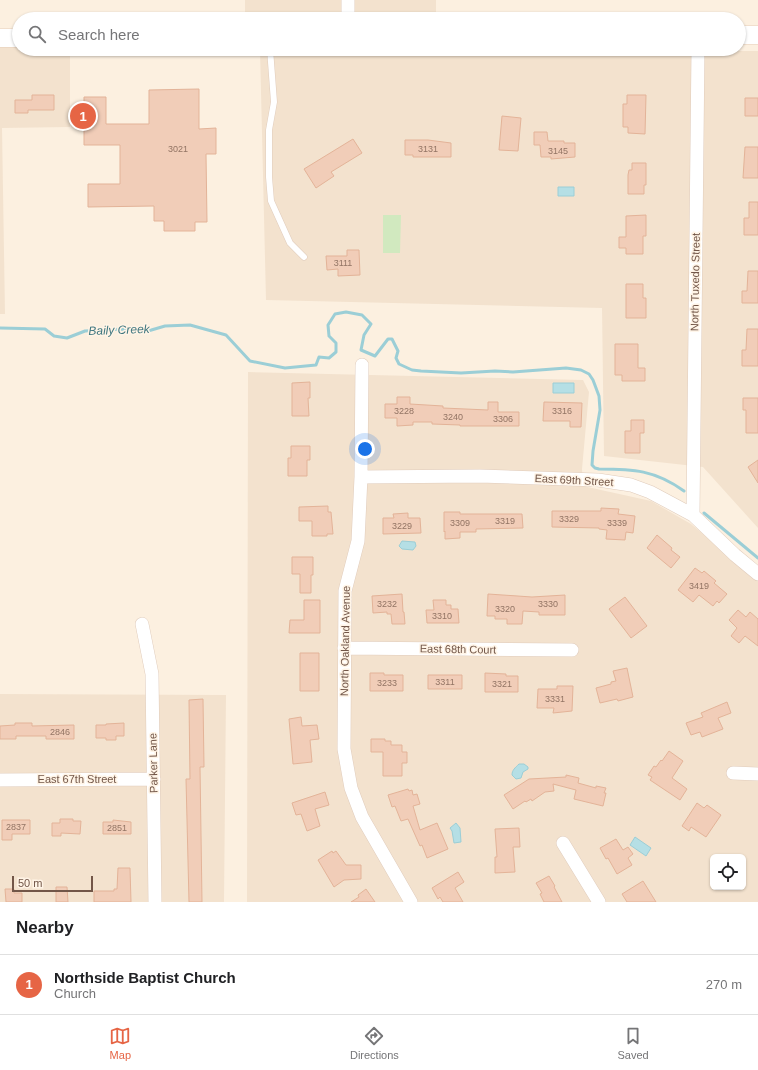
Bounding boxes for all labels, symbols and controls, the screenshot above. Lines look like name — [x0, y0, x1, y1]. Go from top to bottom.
search box — [12, 12, 746, 56]
icon: search — [26, 23, 48, 45]
text: Search here — [58, 26, 140, 43]
pin: 1 — [70, 101, 96, 131]
house number: 3021 — [168, 144, 188, 154]
house number: 3131 — [418, 144, 438, 154]
house number: 3145 — [548, 146, 568, 156]
street label: North Tuxedo Street — [688, 233, 702, 331]
house number: 3111 — [334, 258, 352, 268]
water label: Baily Creek — [88, 322, 151, 338]
house number: 3228 — [394, 406, 414, 416]
house number: 3316 — [552, 406, 572, 416]
house number: 3240 — [443, 412, 463, 422]
house number: 3306 — [493, 414, 513, 424]
your location — [355, 439, 375, 459]
street label: East 69th Street — [534, 472, 614, 488]
house number: 3329 — [559, 514, 579, 524]
house number: 3319 — [495, 516, 515, 526]
house number: 3309 — [450, 518, 470, 528]
house number: 3339 — [607, 518, 627, 528]
house number: 3229 — [392, 521, 412, 531]
house number: 3419 — [689, 581, 709, 591]
street label: North Oakland Avenue — [338, 586, 352, 696]
house number: 3232 — [377, 599, 397, 609]
house number: 3330 — [538, 599, 558, 609]
house number: 3320 — [495, 604, 515, 614]
house number: 3310 — [432, 611, 452, 621]
street label: East 68th Court — [420, 642, 496, 656]
house number: 3311 — [435, 677, 455, 687]
house number: 3233 — [377, 678, 397, 688]
house number: 3321 — [492, 679, 512, 689]
house number: 3331 — [545, 694, 565, 704]
house number: 2846 — [50, 727, 70, 737]
street label: Parker Lane — [146, 733, 160, 793]
street label: East 67th Street — [38, 773, 116, 785]
house number: 2837 — [6, 822, 26, 832]
house number: 2851 — [107, 823, 127, 833]
map controls — [710, 854, 746, 890]
button: locate — [710, 854, 746, 890]
scale bar — [12, 874, 93, 893]
text: 50 m — [18, 877, 42, 889]
text: Nearby — [16, 918, 74, 937]
text: Northside Baptist Church — [54, 969, 236, 986]
text: 1 — [25, 977, 33, 992]
text: 270 m — [706, 977, 742, 992]
text: Church — [54, 986, 96, 1001]
tab: Map — [109, 1025, 131, 1061]
tab: Directions — [350, 1025, 399, 1061]
tab: Saved — [617, 1025, 649, 1061]

